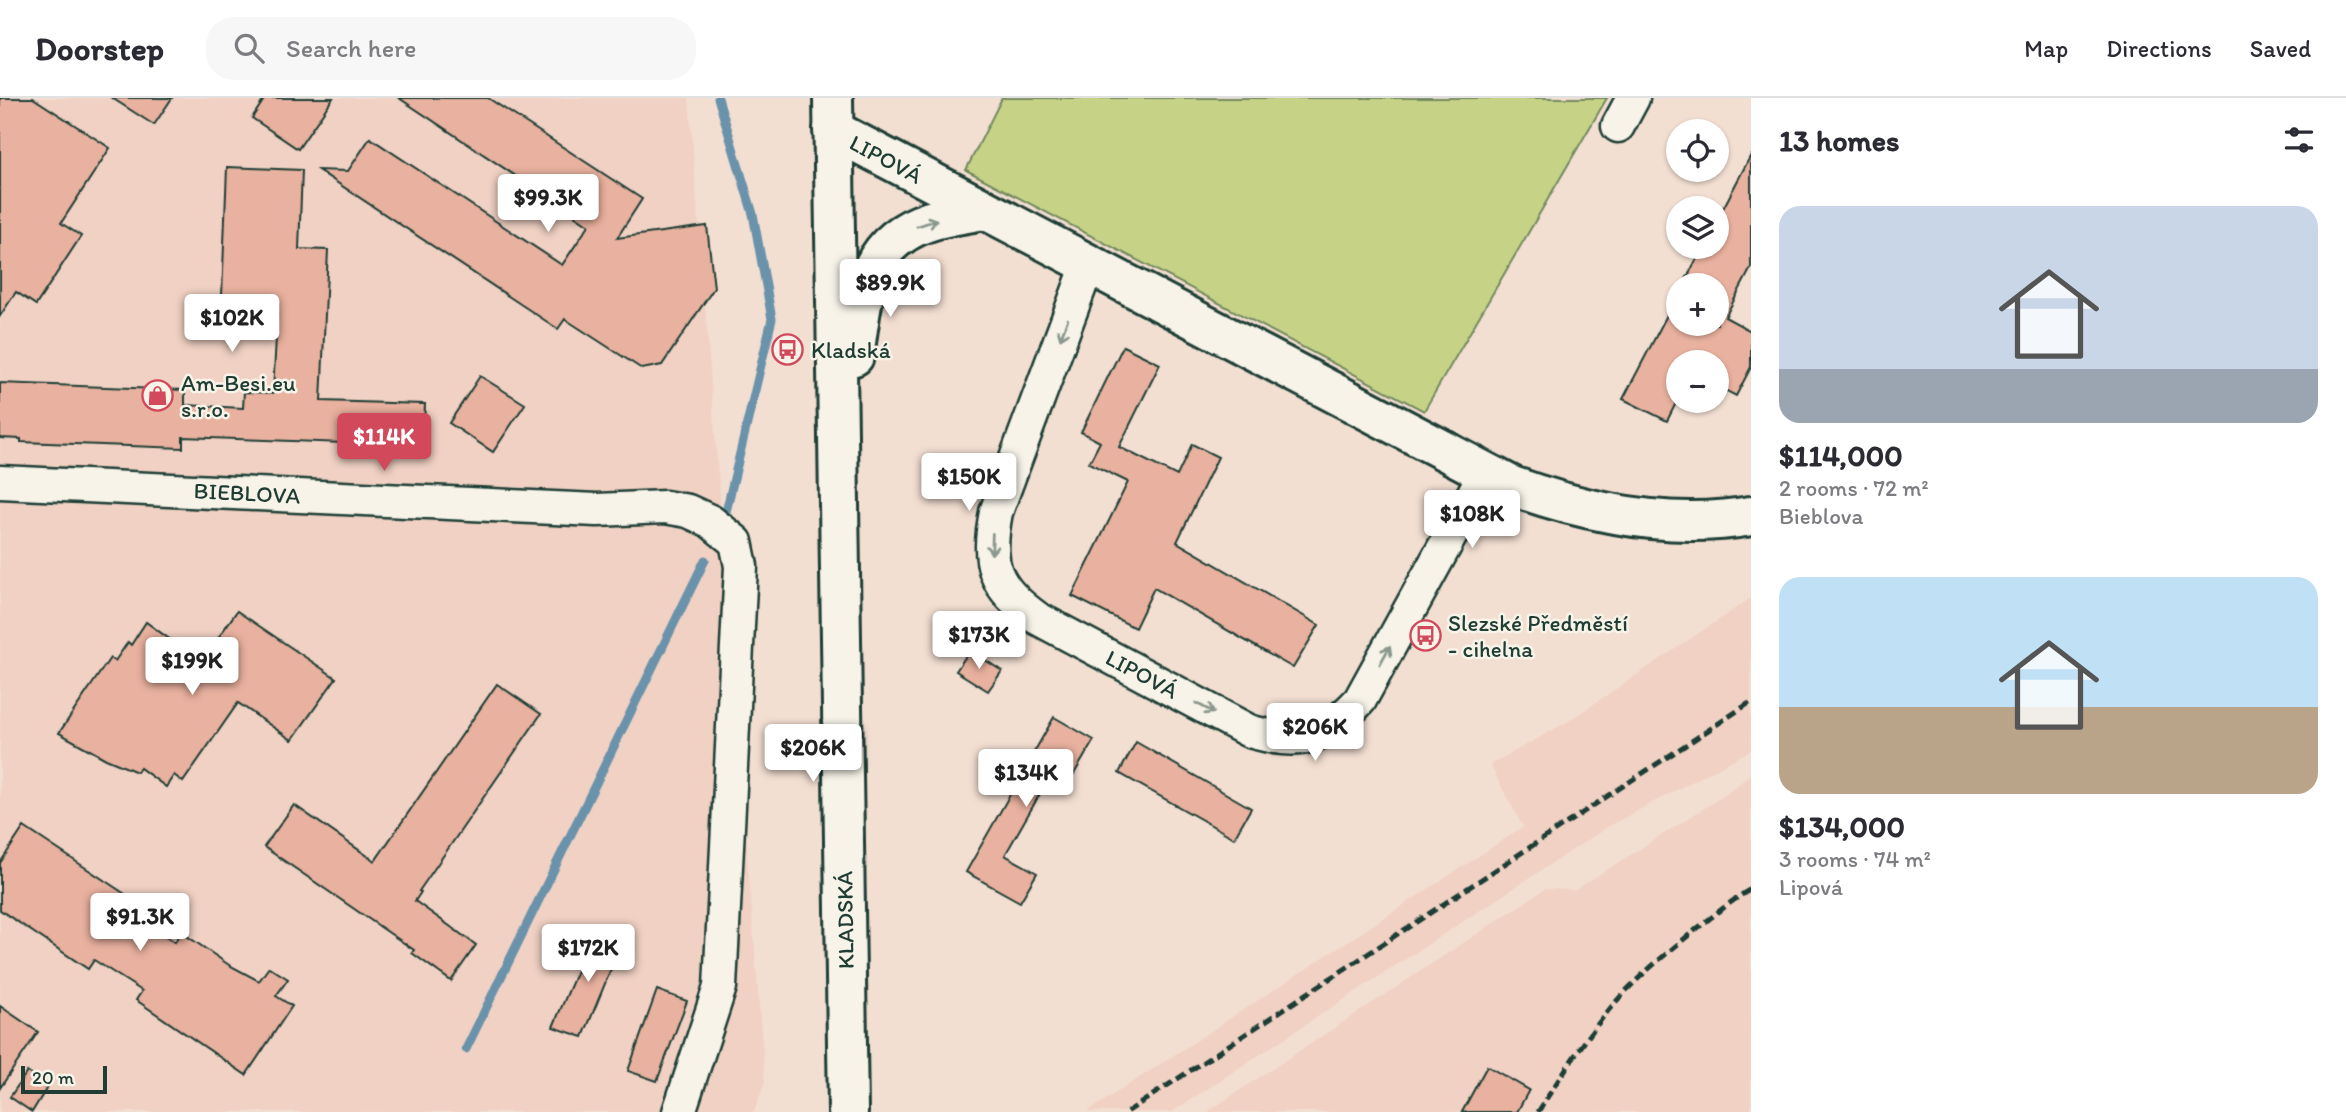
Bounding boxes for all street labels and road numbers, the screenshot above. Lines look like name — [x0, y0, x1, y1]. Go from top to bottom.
street label: LIPOVÁ — [845, 128, 927, 190]
street label: BIEBLOVA — [193, 476, 301, 510]
street label: LIPOVÁ — [1101, 643, 1183, 705]
street label: KLADSKÁ — [830, 870, 860, 969]

